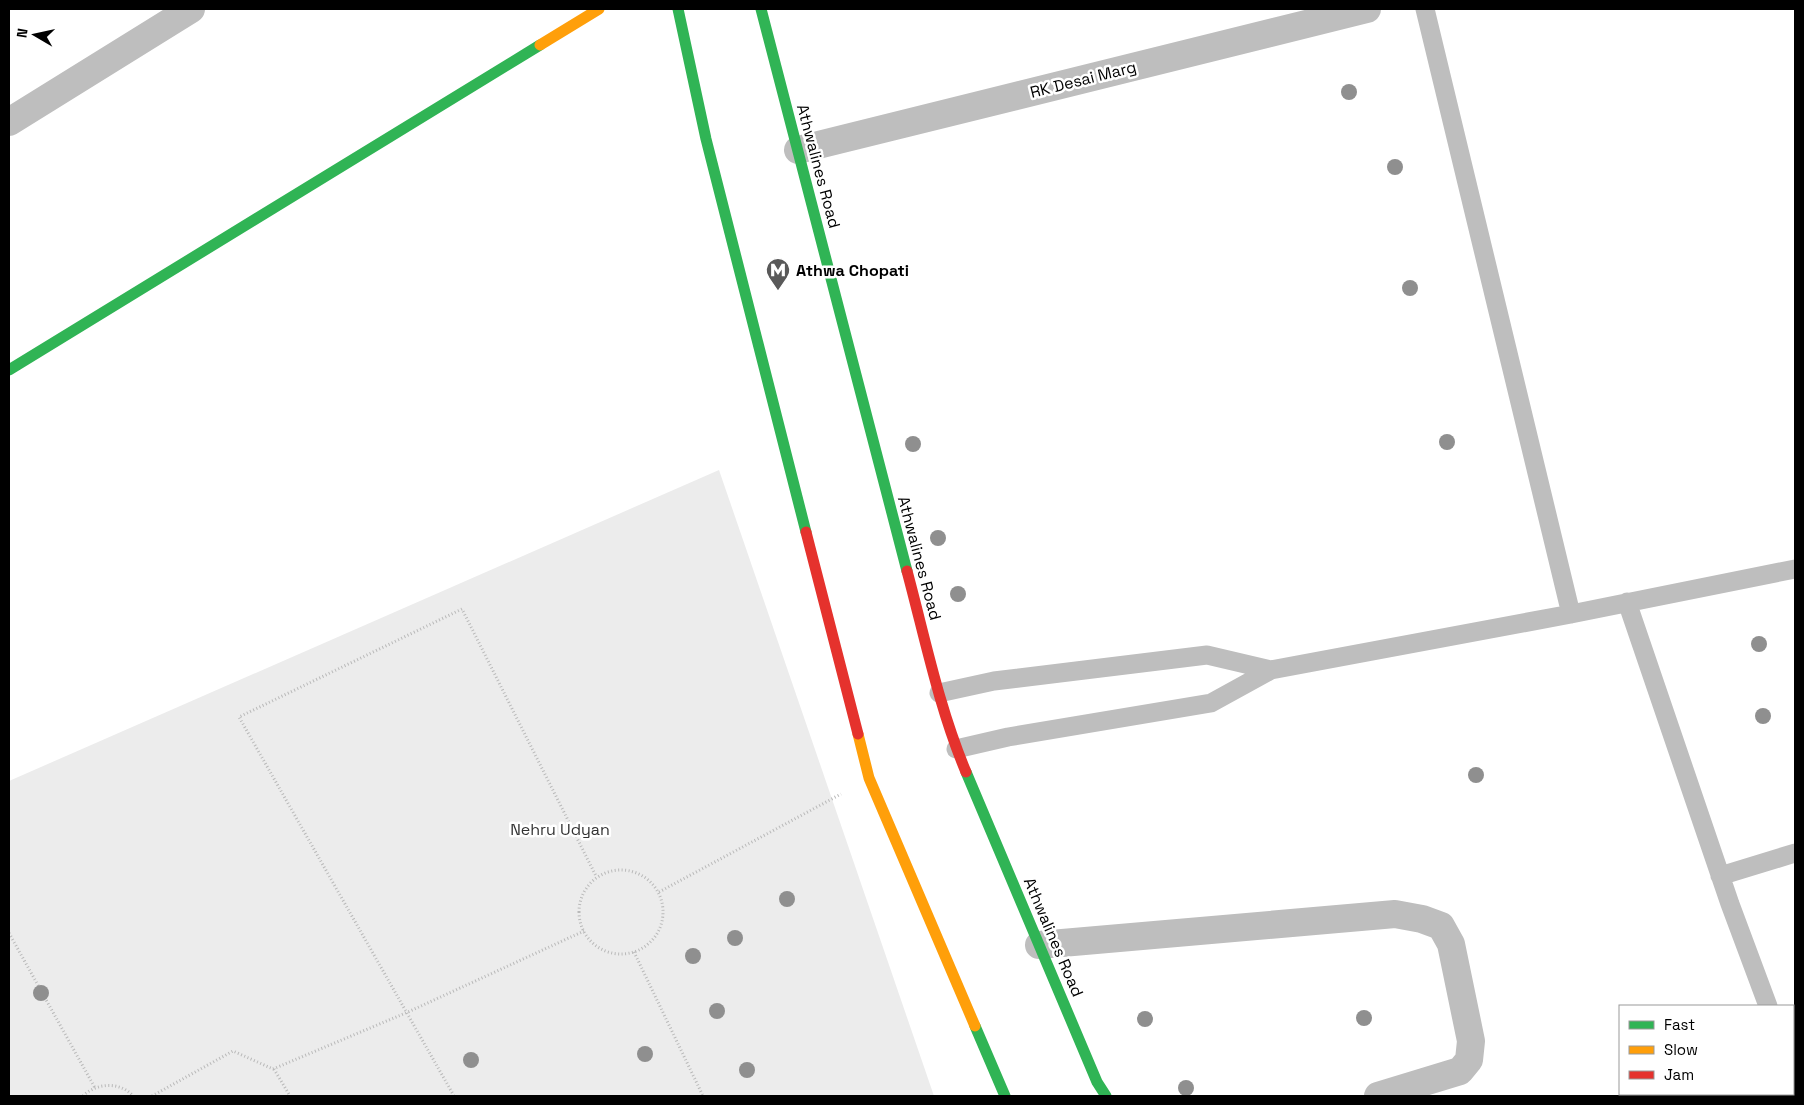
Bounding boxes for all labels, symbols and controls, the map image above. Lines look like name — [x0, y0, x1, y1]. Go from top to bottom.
north arrow — [10, 10, 60, 60]
text: N — [13, 27, 32, 39]
street label: RK Desai Marg — [1028, 56, 1138, 103]
street label: Athwalines Road — [792, 102, 845, 231]
metro station icon: Athwa Chopati — [765, 257, 791, 291]
place label: Athwa Chopati — [796, 260, 909, 281]
street label: Athwalines Road — [893, 494, 946, 623]
park label: Nehru Udyan — [510, 819, 610, 840]
street label: Athwalines Road — [1019, 874, 1088, 1000]
legend — [1619, 1005, 1794, 1095]
text: Fast — [1664, 1015, 1695, 1034]
text: Slow — [1664, 1040, 1698, 1059]
text: Jam — [1664, 1065, 1694, 1084]

